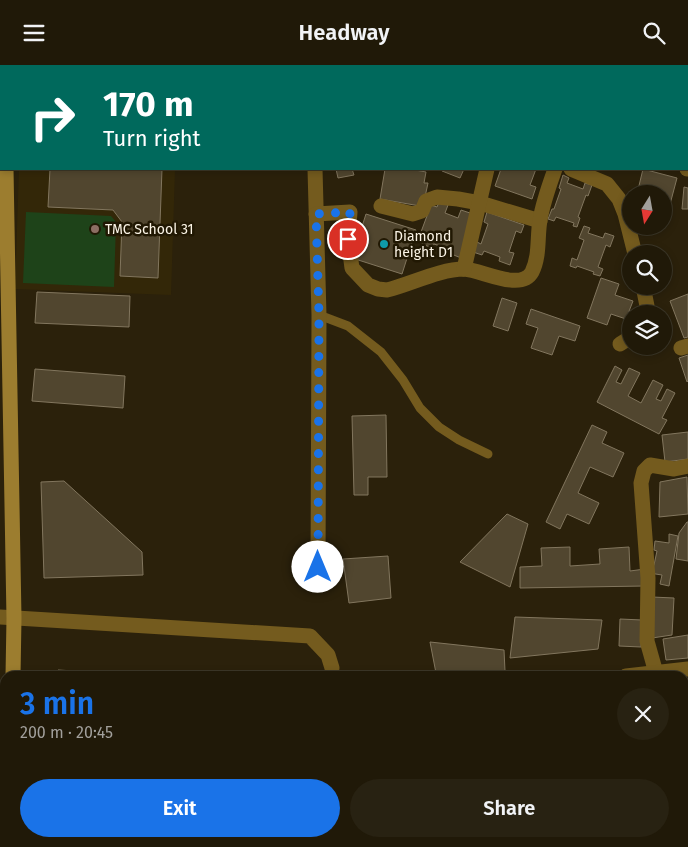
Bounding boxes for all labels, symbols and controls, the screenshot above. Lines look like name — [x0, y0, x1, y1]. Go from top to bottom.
icon: menu — [20, 19, 48, 47]
text: Headway — [299, 19, 389, 46]
icon: search — [640, 19, 668, 47]
text: 170 m — [103, 83, 194, 125]
icon: right — [20, 85, 85, 150]
text: Turn right — [103, 125, 200, 152]
north arrow — [622, 185, 672, 235]
map controls — [622, 185, 672, 355]
pin — [327, 218, 369, 260]
place label: TMC School 31 — [105, 221, 194, 238]
marker: TMC School 31 — [89, 223, 101, 235]
icon: arrive — [334, 225, 362, 253]
place label: Diamond height D1 — [394, 228, 453, 261]
marker: Diamond height D1 — [378, 238, 390, 250]
button: search — [622, 245, 672, 295]
button: layers — [622, 305, 672, 355]
position arrow — [291, 540, 343, 592]
text: 3 min — [20, 686, 94, 722]
button: close — [617, 688, 669, 740]
text: 200 m · 20:45 — [20, 723, 113, 742]
button: Exit — [20, 779, 340, 837]
button: Share — [350, 779, 669, 837]

